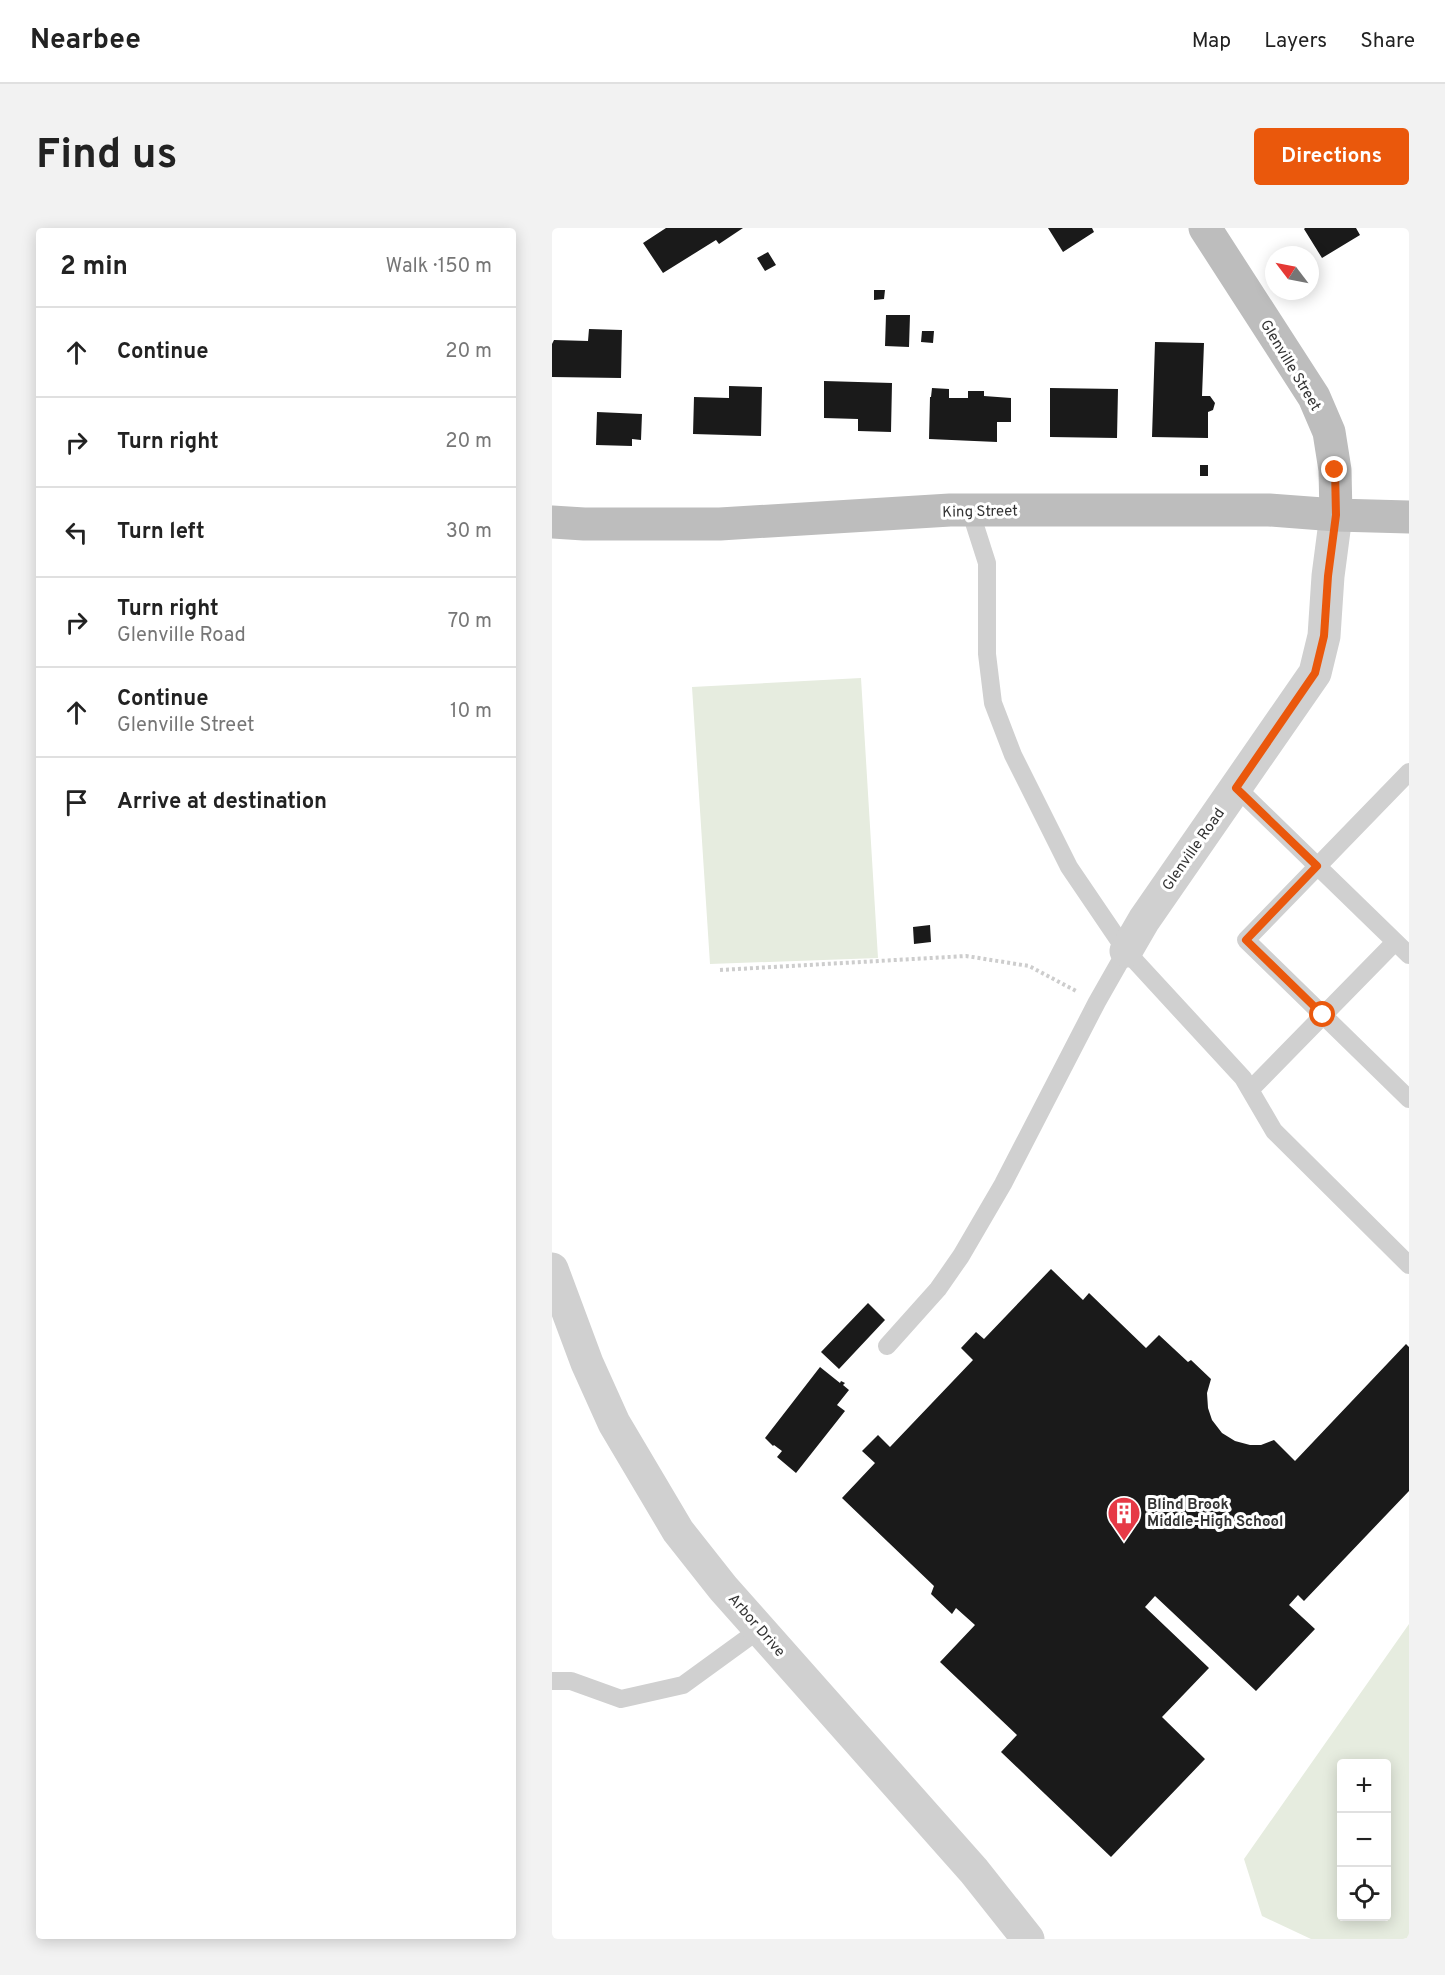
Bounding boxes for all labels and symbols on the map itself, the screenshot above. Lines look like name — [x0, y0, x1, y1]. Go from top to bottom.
north arrow — [1265, 246, 1319, 300]
street label: Glenville Street — [1255, 317, 1324, 415]
route end — [1321, 456, 1347, 482]
street label: King Street — [942, 502, 1018, 523]
street label: Glenville Road — [1159, 805, 1230, 895]
route start — [1309, 1001, 1335, 1027]
building icon: Blind Brook Middle-High School — [1106, 1495, 1142, 1542]
place label: Blind Brook Middle-High School — [1147, 1496, 1283, 1532]
street label: Arbor Drive — [723, 1590, 789, 1662]

